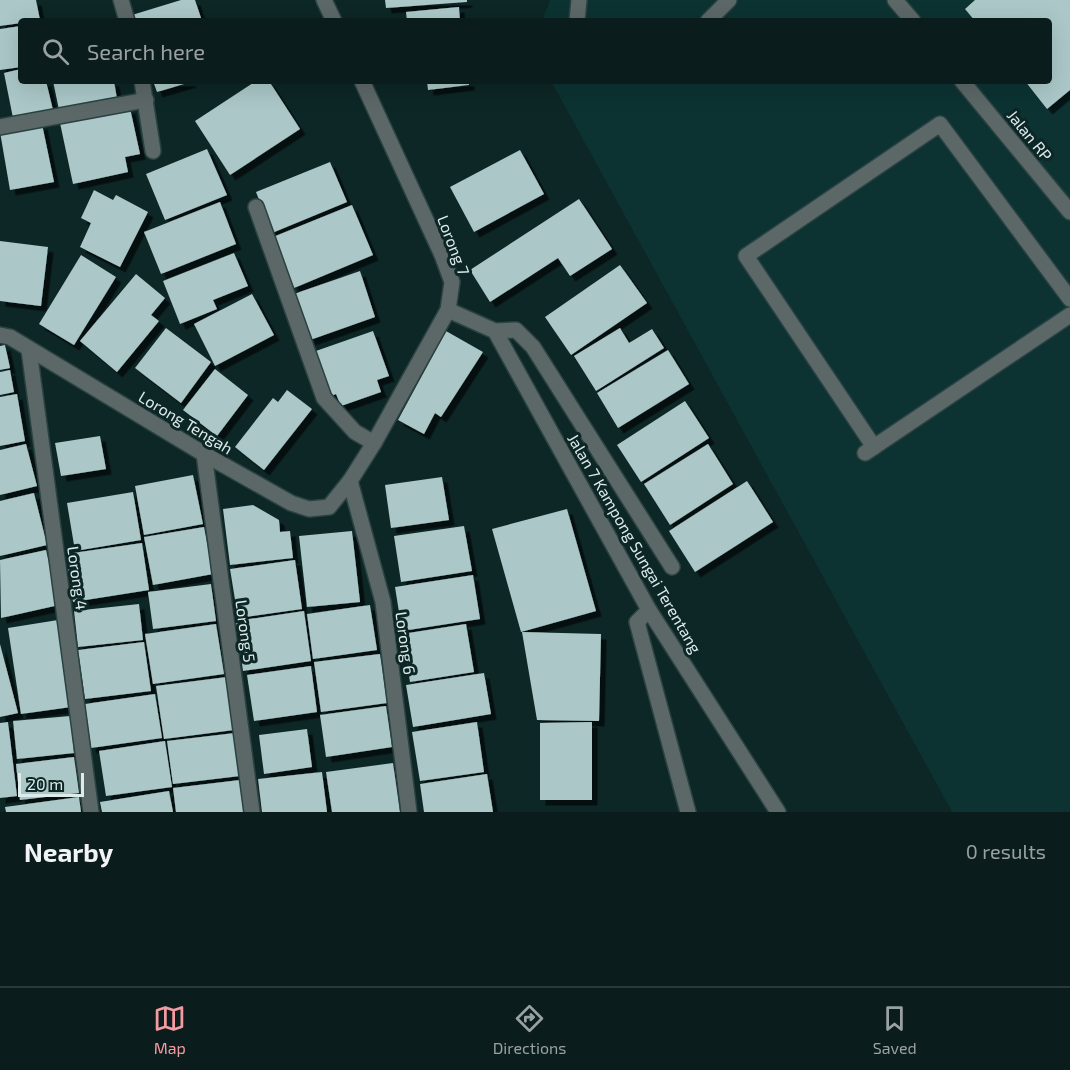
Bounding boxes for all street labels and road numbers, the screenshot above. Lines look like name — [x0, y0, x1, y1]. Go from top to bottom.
street label: Jalan RP — [1004, 106, 1056, 164]
street label: Lorong 7 — [434, 212, 474, 278]
street label: Lorong Tengah — [136, 386, 236, 458]
street label: Jalan 7 Kampong Sungai Terentang — [564, 430, 706, 656]
street label: Lorong 4 — [64, 545, 92, 611]
street label: Lorong 5 — [232, 599, 260, 663]
street label: Lorong 6 — [392, 610, 420, 676]

